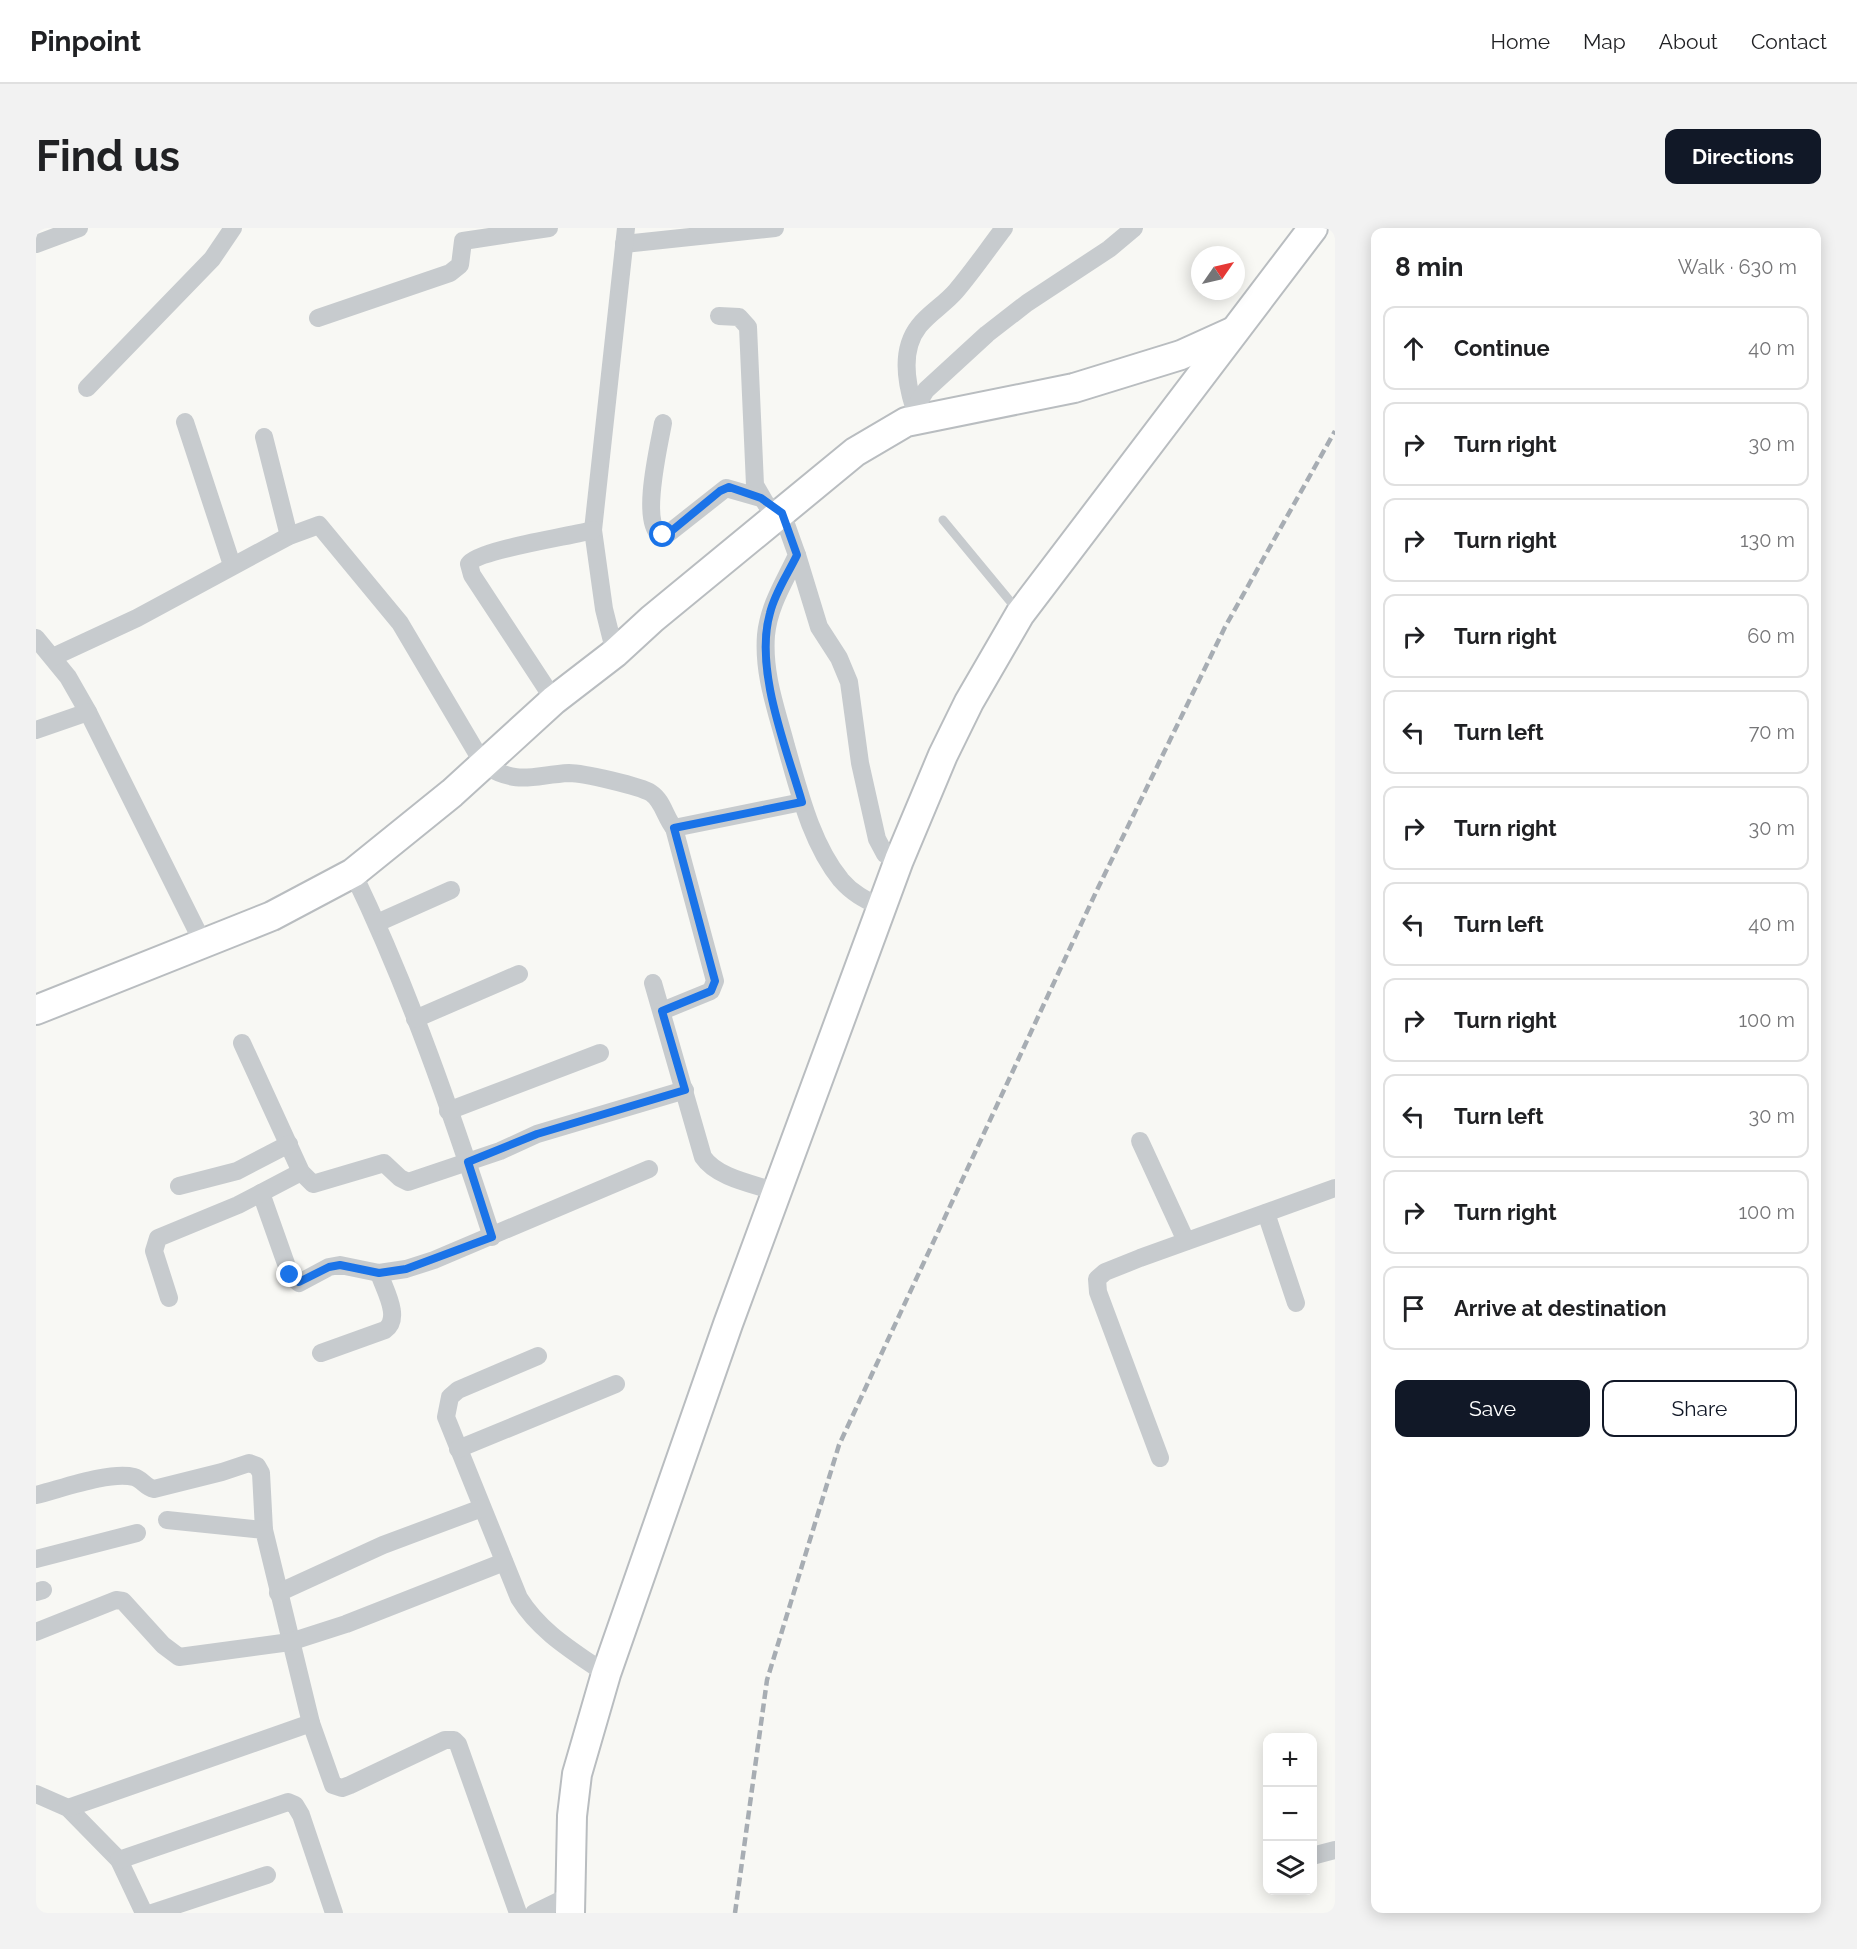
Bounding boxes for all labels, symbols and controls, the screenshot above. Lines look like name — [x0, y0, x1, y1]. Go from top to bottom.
text: Pinpoint — [30, 25, 141, 58]
text: Home — [1491, 29, 1550, 54]
text: Map — [1583, 29, 1626, 54]
text: About — [1659, 29, 1718, 54]
text: Contact — [1751, 29, 1827, 54]
button: Directions — [1665, 129, 1821, 184]
text: Find us — [36, 132, 180, 181]
north arrow — [1191, 246, 1245, 300]
text: 8 min — [1395, 252, 1463, 282]
text: Walk · 630 m — [1678, 255, 1797, 279]
icon: ahead — [1397, 332, 1430, 365]
text: Continue — [1454, 335, 1550, 361]
text: 40 m — [1748, 336, 1795, 360]
icon: right — [1397, 428, 1430, 461]
text: Turn right — [1454, 431, 1557, 457]
text: 30 m — [1749, 432, 1795, 456]
route start — [649, 521, 675, 547]
icon: right — [1397, 524, 1430, 557]
text: Turn right — [1454, 527, 1557, 553]
text: 130 m — [1740, 528, 1795, 552]
icon: right — [1397, 620, 1430, 653]
text: Turn right — [1454, 623, 1557, 649]
text: 60 m — [1747, 624, 1795, 648]
icon: left — [1397, 716, 1430, 749]
text: Turn left — [1454, 719, 1544, 745]
text: 70 m — [1749, 720, 1795, 744]
icon: right — [1397, 812, 1430, 845]
text: Turn right — [1454, 815, 1557, 841]
text: 30 m — [1749, 816, 1795, 840]
icon: left — [1397, 908, 1430, 941]
text: Turn left — [1454, 911, 1544, 937]
text: 40 m — [1748, 912, 1795, 936]
icon: right — [1397, 1004, 1430, 1037]
text: Turn right — [1454, 1007, 1557, 1033]
text: 100 m — [1738, 1008, 1795, 1032]
icon: left — [1397, 1100, 1430, 1133]
text: Turn left — [1454, 1103, 1544, 1129]
text: 30 m — [1749, 1104, 1795, 1128]
icon: right — [1397, 1196, 1430, 1229]
text: Turn right — [1454, 1199, 1557, 1225]
text: 100 m — [1738, 1200, 1795, 1224]
route end — [276, 1261, 302, 1287]
icon: arrive — [1397, 1292, 1430, 1325]
text: Arrive at destination — [1454, 1295, 1667, 1321]
button: Save — [1395, 1380, 1590, 1437]
button: Share — [1602, 1380, 1797, 1437]
map controls — [1263, 1733, 1317, 1895]
button: + — [1263, 1733, 1317, 1787]
button: − — [1263, 1787, 1317, 1841]
button: layers — [1263, 1841, 1317, 1895]

